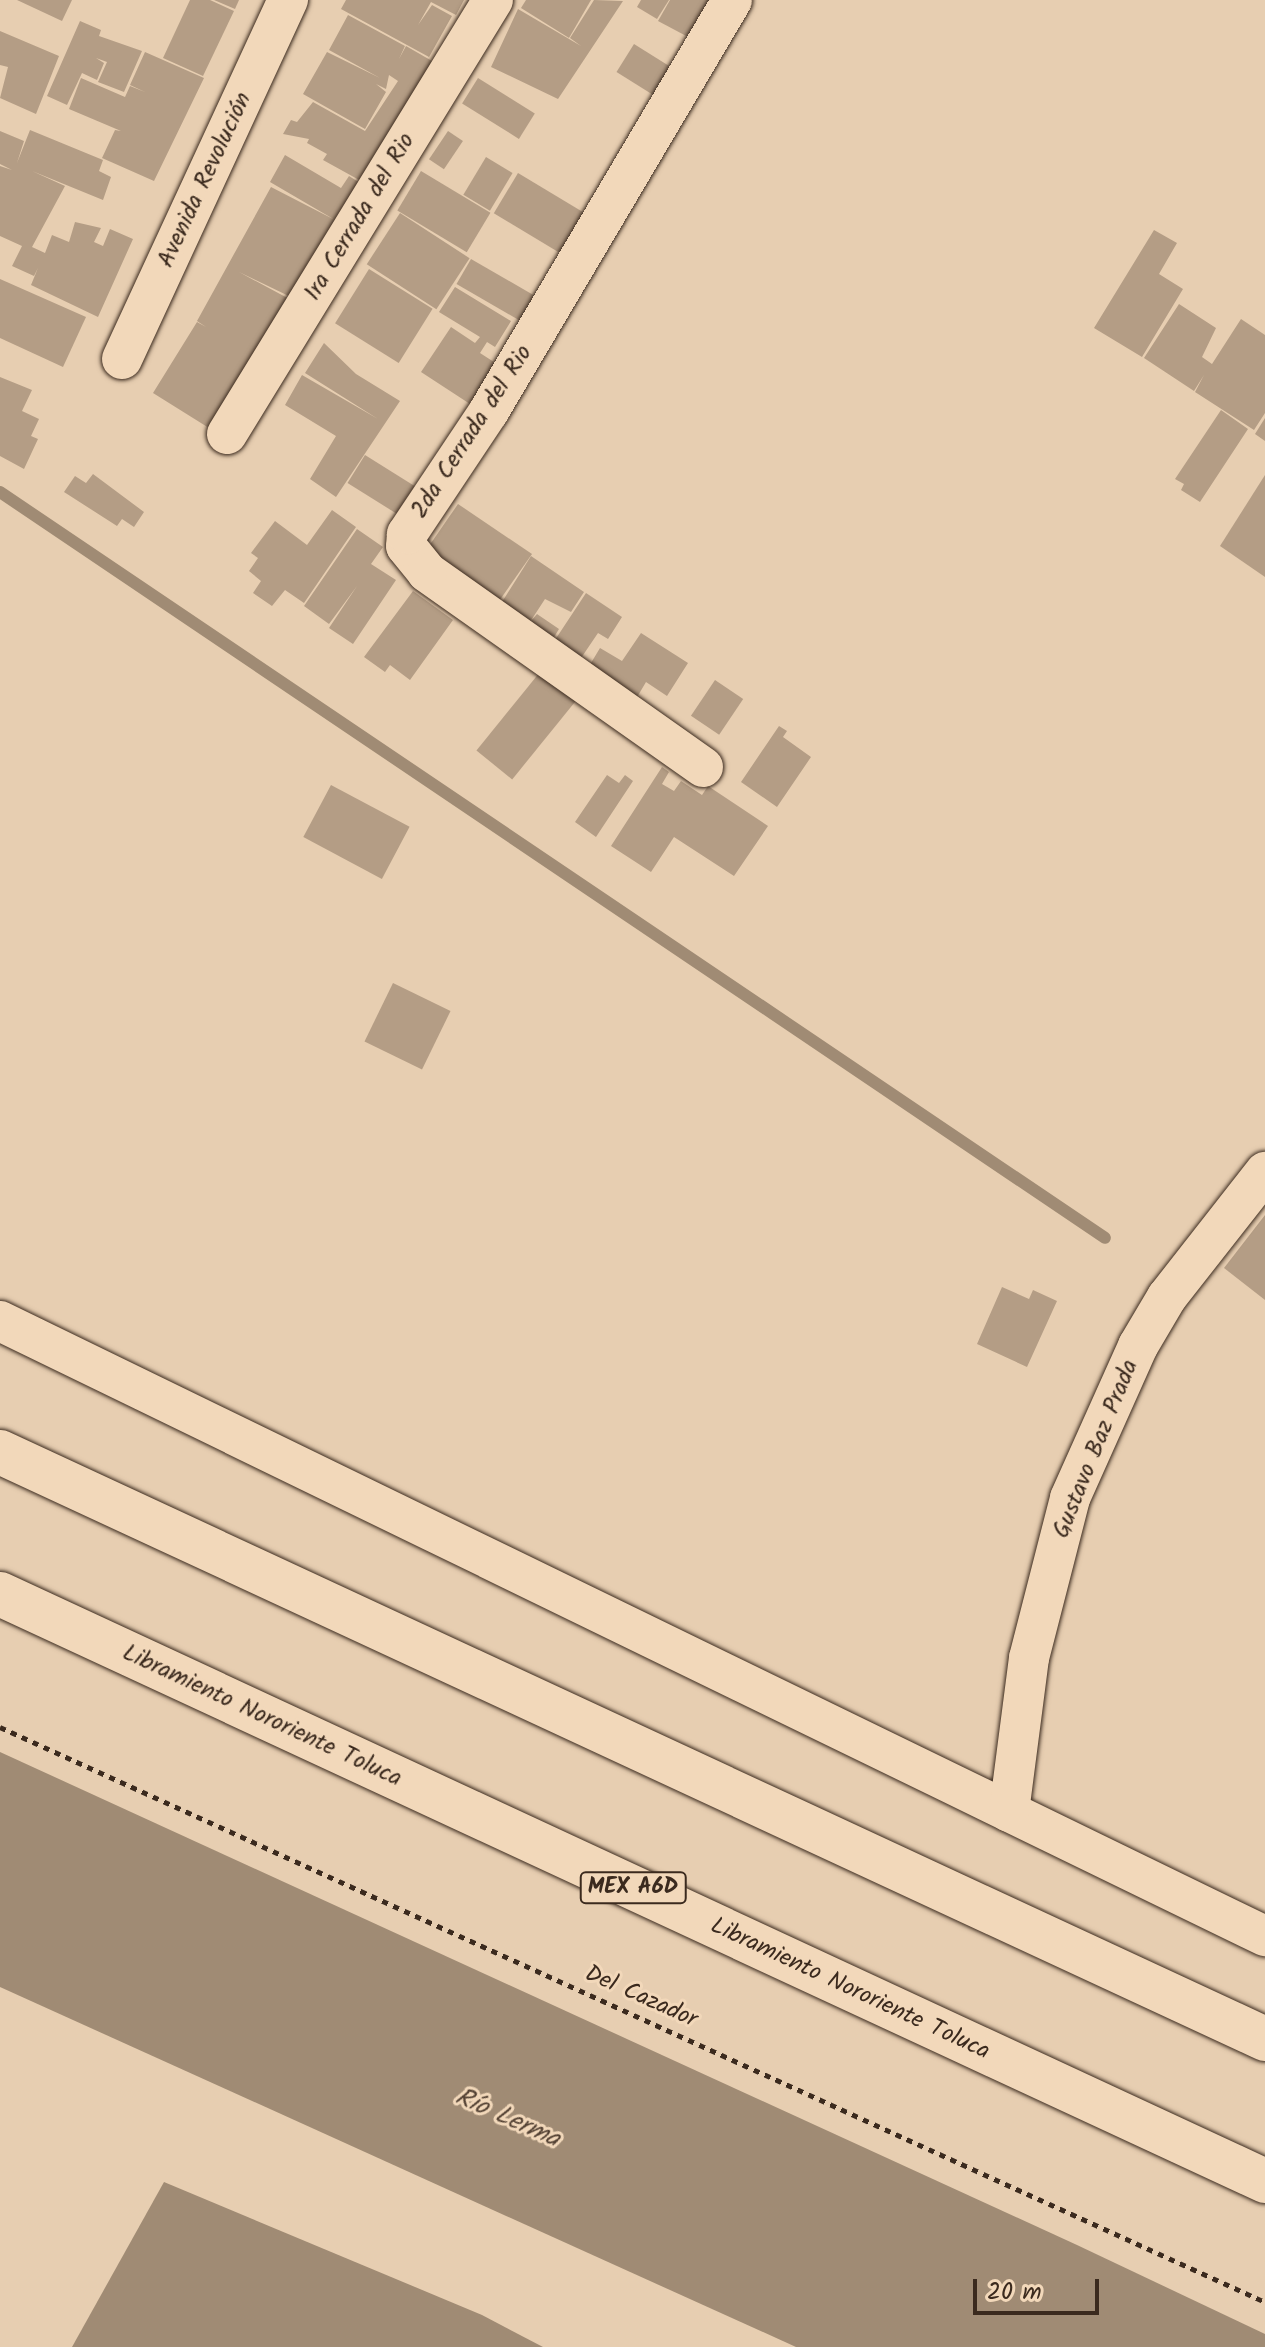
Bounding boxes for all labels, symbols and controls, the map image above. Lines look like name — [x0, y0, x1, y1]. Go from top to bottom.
street label: Avenida Revolución — [152, 88, 258, 272]
street label: 1ra Cerrada del Rio — [299, 128, 421, 306]
street label: 2da Cerrada del Rio — [405, 340, 539, 524]
street label: Gustavo Baz Prada — [1047, 1356, 1145, 1542]
street label: Libramiento Nororiente Toluca — [118, 1639, 406, 1793]
road number: MEX A6D — [579, 1870, 687, 1906]
street label: Libramiento Nororiente Toluca — [706, 1912, 994, 2066]
street label: Del Cazador — [580, 1959, 702, 2035]
water label: Río Lerma — [450, 2082, 564, 2156]
scale bar — [977, 2263, 1103, 2313]
text: 20 m — [987, 2273, 1042, 2312]

